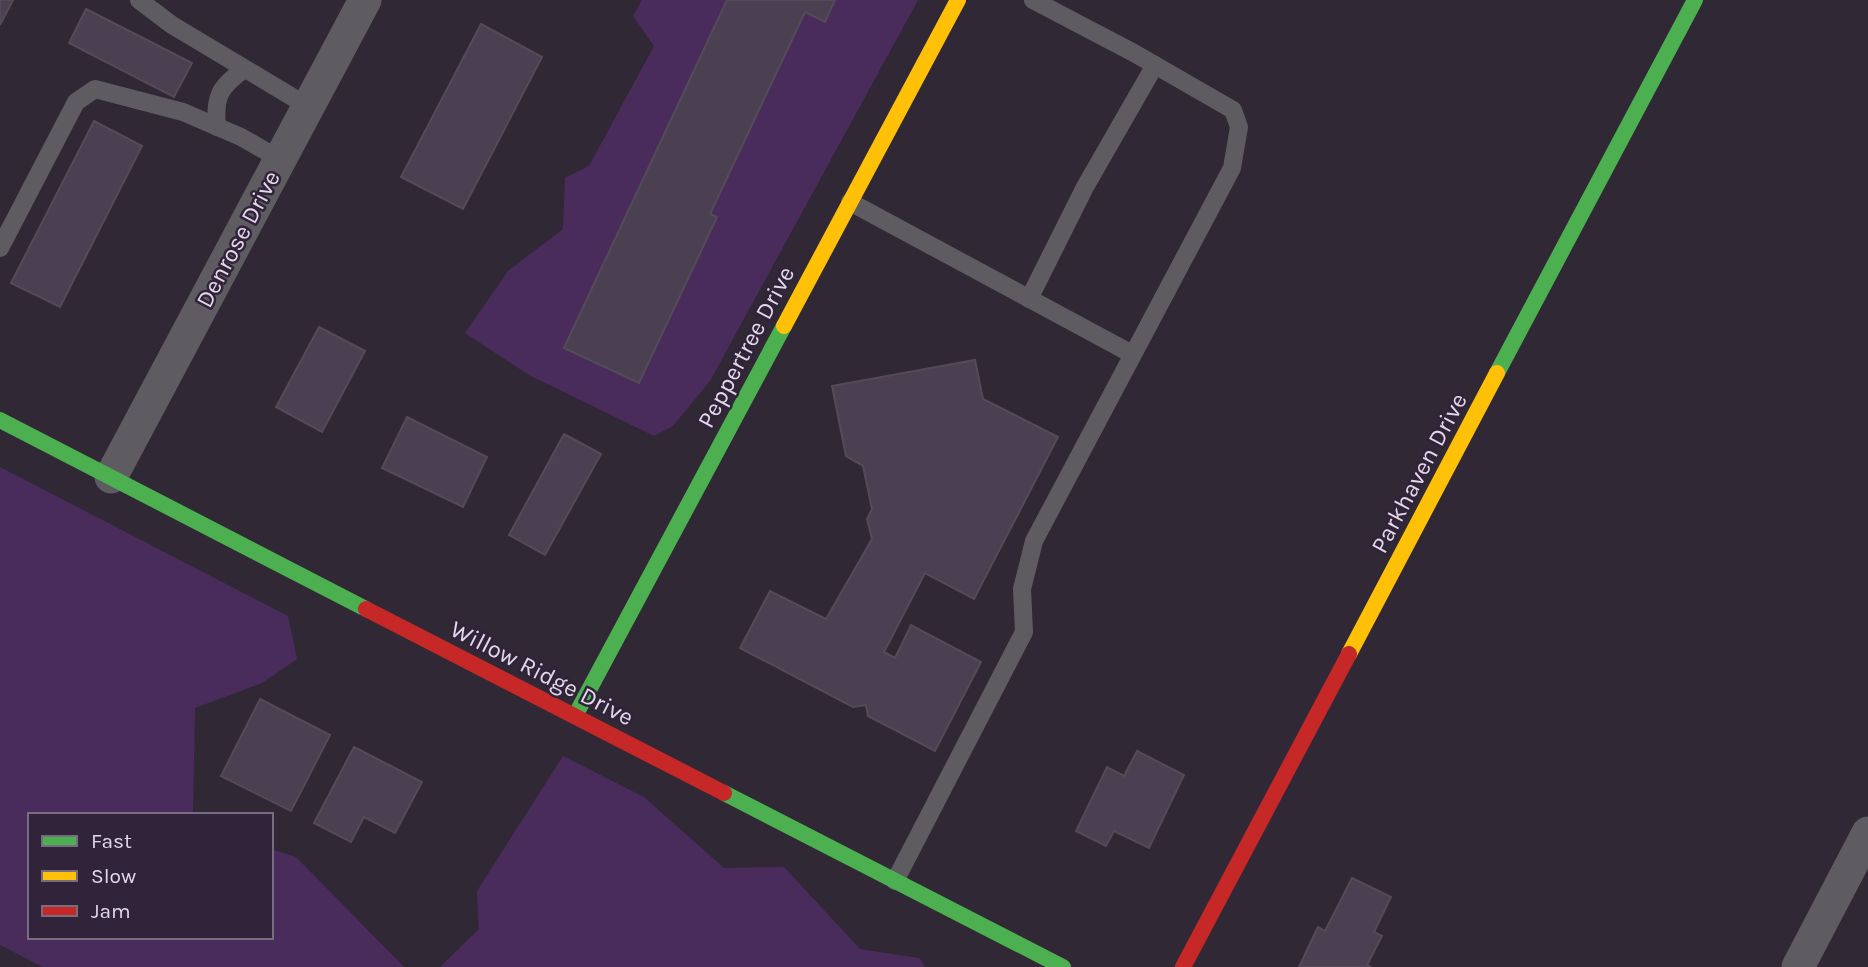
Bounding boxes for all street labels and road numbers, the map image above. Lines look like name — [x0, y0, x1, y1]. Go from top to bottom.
street label: Denrose Drive — [190, 166, 286, 312]
street label: Peppertree Drive — [692, 262, 800, 432]
street label: Parkhaven Drive — [1365, 388, 1473, 558]
street label: Willow Ridge Drive — [446, 615, 638, 731]

